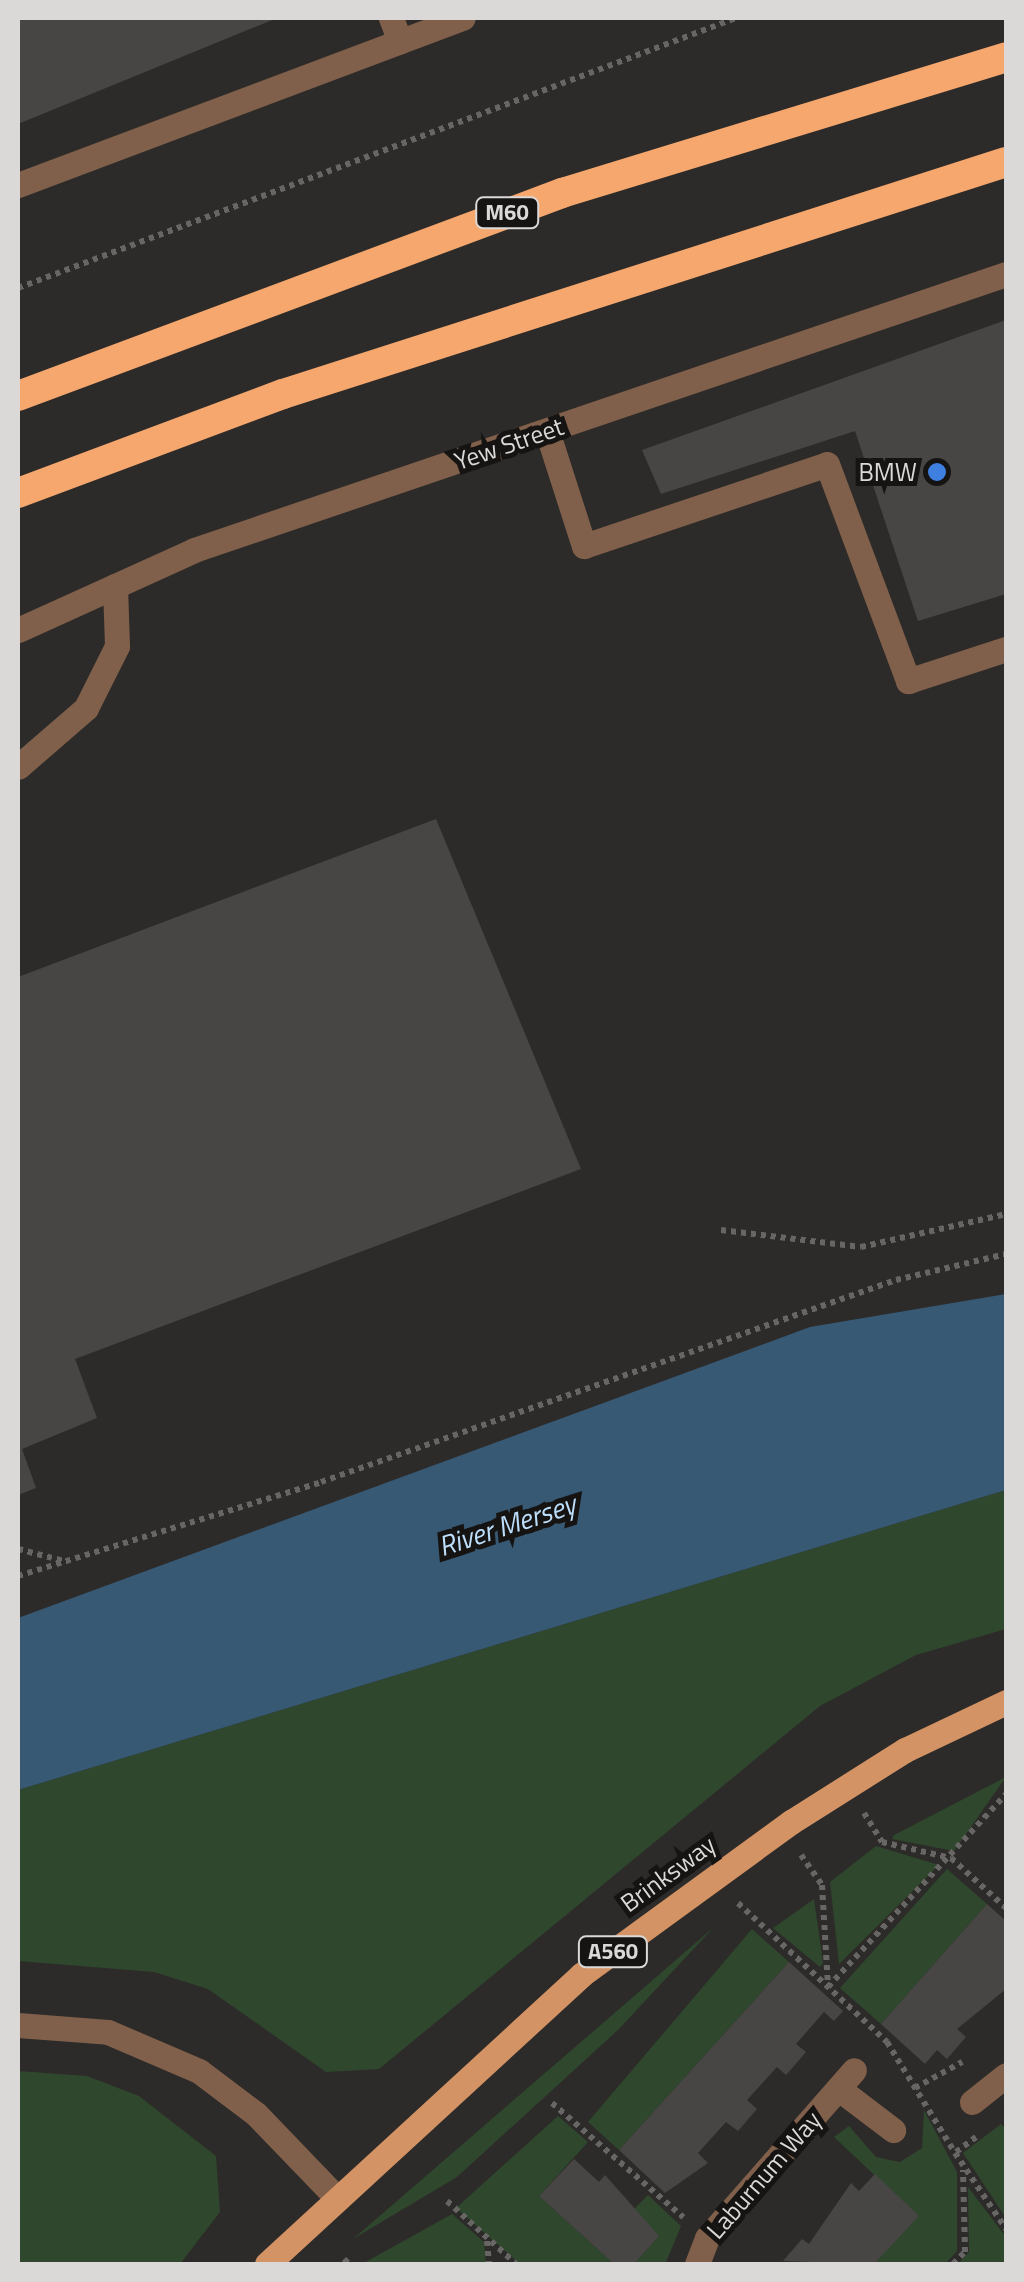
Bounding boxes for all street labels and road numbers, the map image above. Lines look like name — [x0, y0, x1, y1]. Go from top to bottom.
road number: M60 — [474, 196, 540, 230]
street label: Yew Street — [451, 411, 567, 477]
street label: Brinksway — [615, 1830, 721, 1918]
road number: A560 — [576, 1935, 650, 1969]
street label: Laburnum Way — [701, 2105, 827, 2245]

